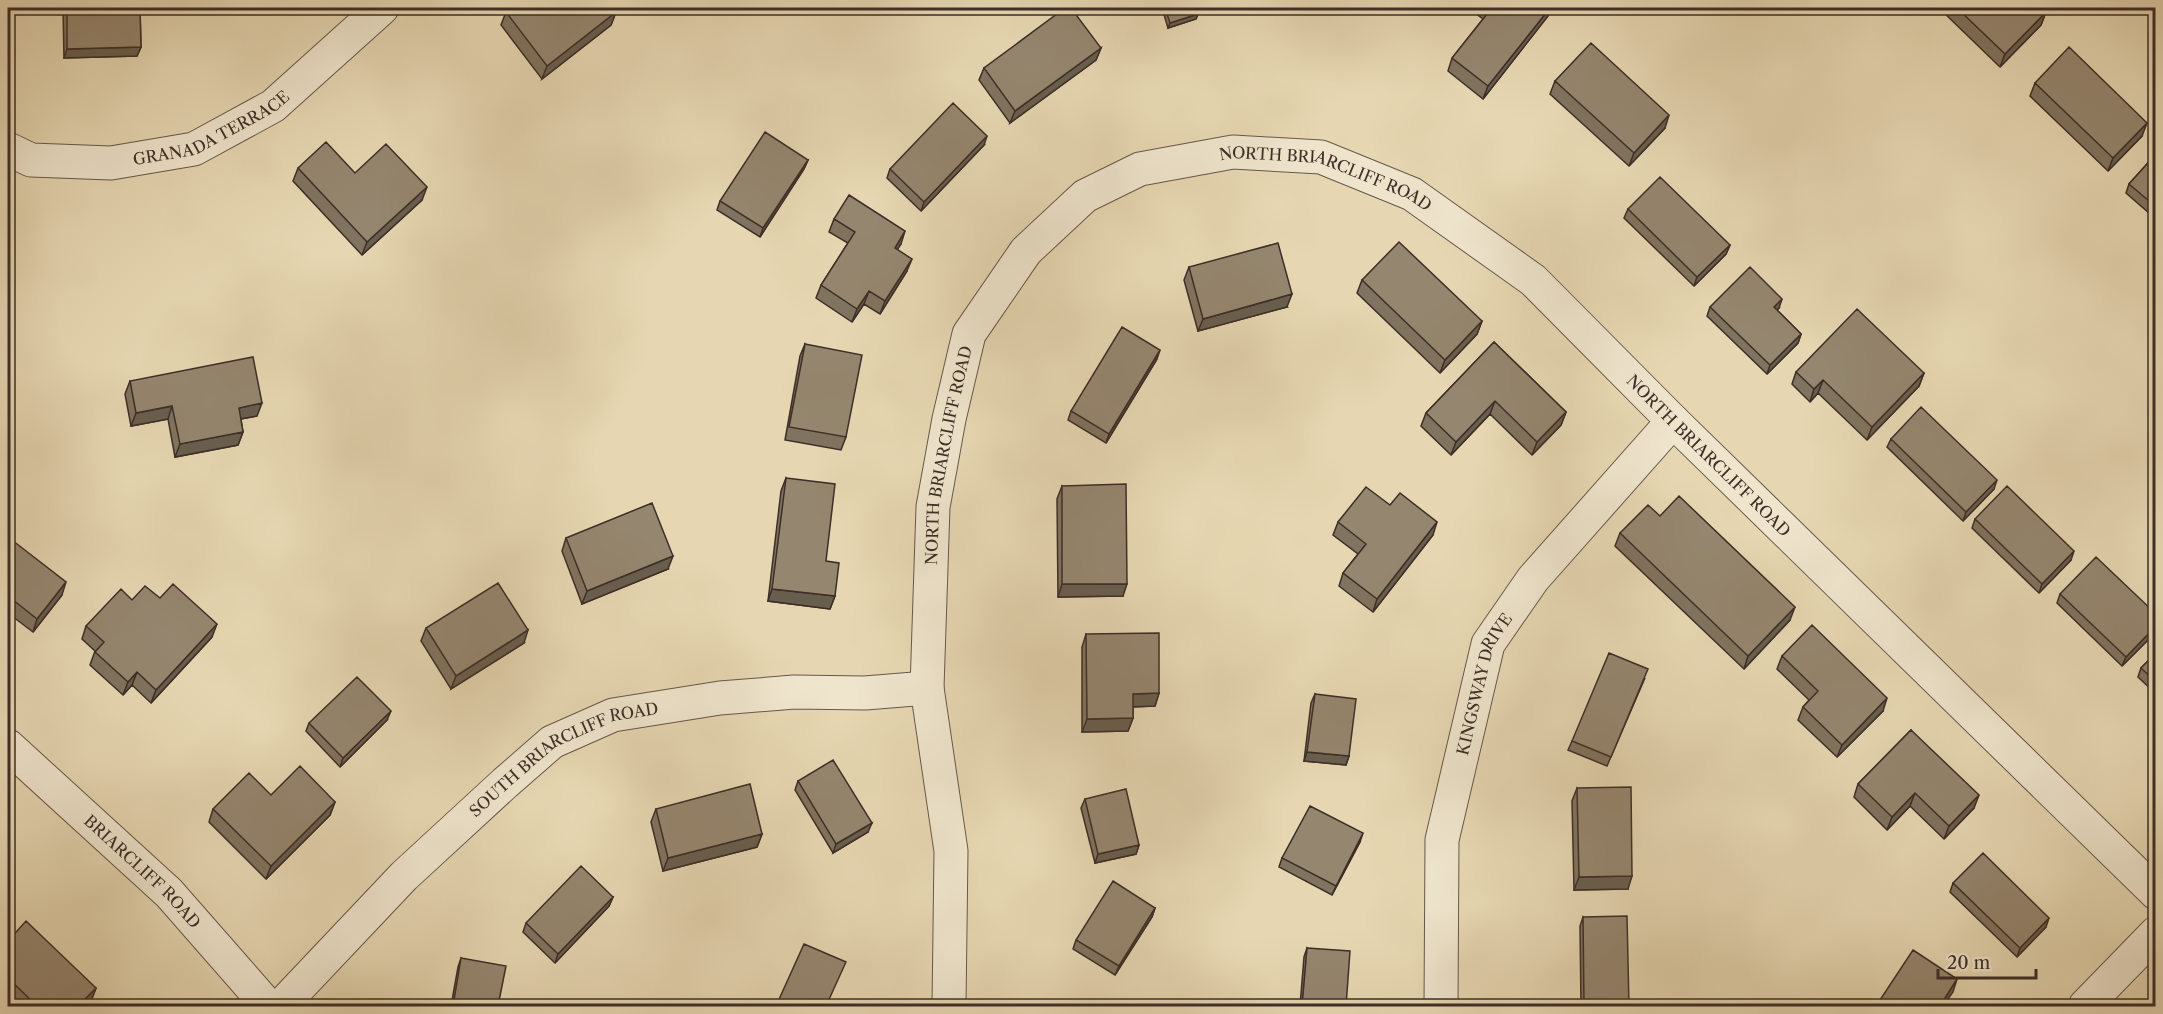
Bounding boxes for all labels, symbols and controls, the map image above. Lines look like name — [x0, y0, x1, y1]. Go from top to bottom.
street label: GRANADA TERRACE — [131, 86, 293, 169]
street label: NORTH BRIARCLIFF ROAD — [1217, 142, 1436, 215]
street label: NORTH BRIARCLIFF ROAD — [921, 344, 976, 565]
street label: NORTH BRIARCLIFF ROAD — [1623, 370, 1795, 541]
street label: KINGSWAY DRIVE — [1452, 609, 1516, 757]
street label: SOUTH BRIARCLIFF ROAD — [465, 698, 660, 821]
street label: BRIARCLIFF ROAD — [80, 810, 205, 932]
scale bar — [1938, 942, 2036, 980]
text: 20 m — [1947, 952, 1991, 974]

